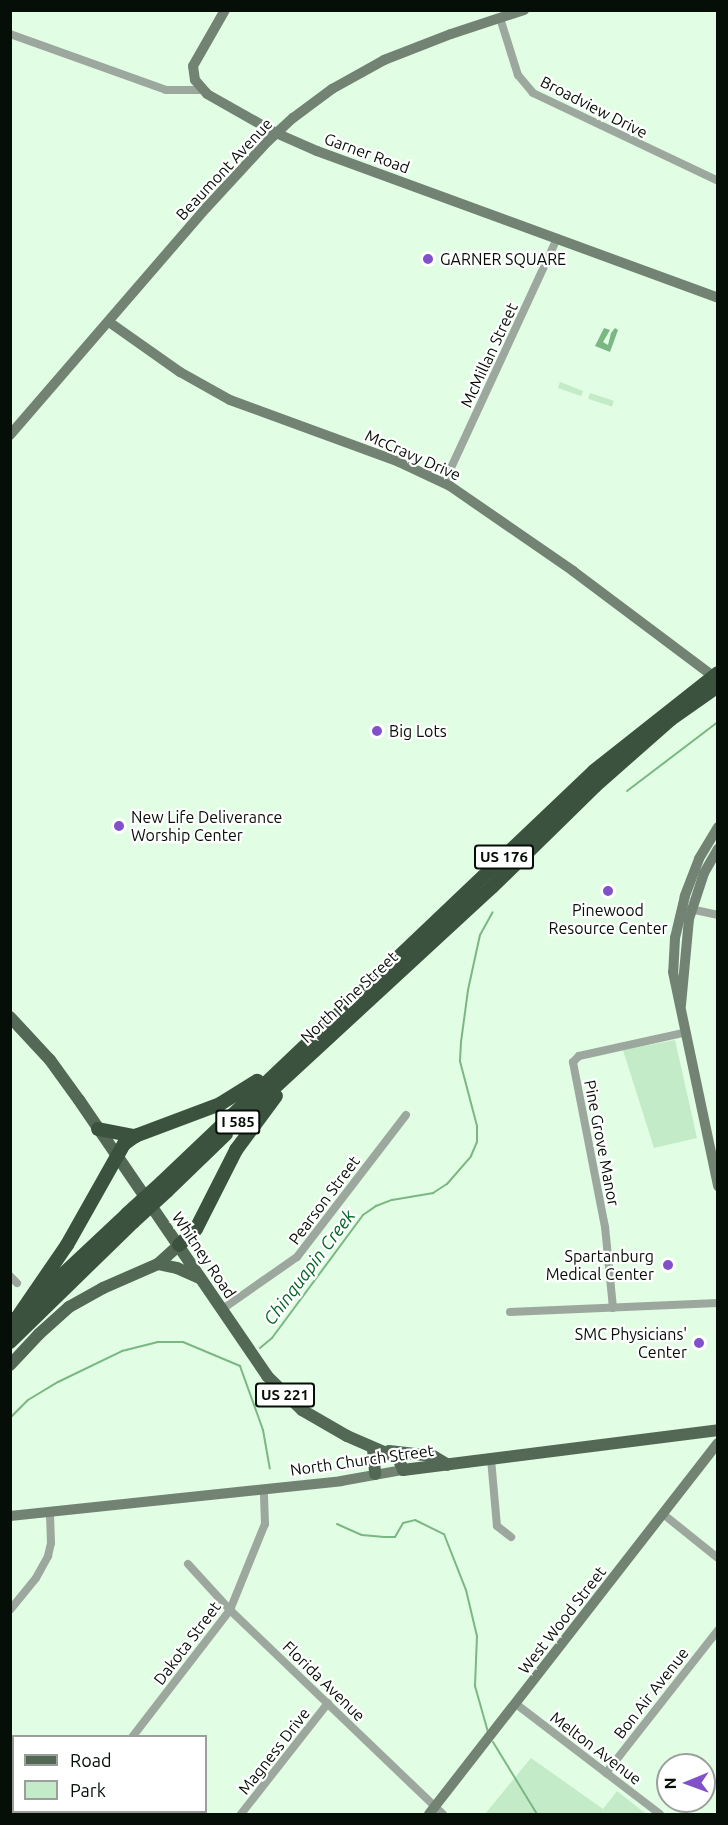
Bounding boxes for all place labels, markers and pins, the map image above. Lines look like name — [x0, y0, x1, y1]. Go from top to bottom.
place label: GARNER SQUARE — [440, 249, 566, 269]
marker: GARNER SQUARE — [421, 252, 435, 266]
place label: Big Lots — [389, 721, 447, 741]
marker: Big Lots — [370, 724, 384, 738]
place label: New Life Deliverance Worship Center — [131, 807, 282, 845]
marker: New Life Deliverance Worship Center — [112, 819, 126, 833]
marker: Pinewood Resource Center — [601, 884, 615, 898]
place label: Pinewood Resource Center — [548, 900, 668, 938]
place label: Spartanburg Medical Center — [546, 1246, 654, 1284]
marker: Spartanburg Medical Center — [659, 1256, 677, 1274]
place label: SMC Physicians' Center — [575, 1324, 687, 1362]
marker: SMC Physicians' Center — [692, 1336, 706, 1350]

